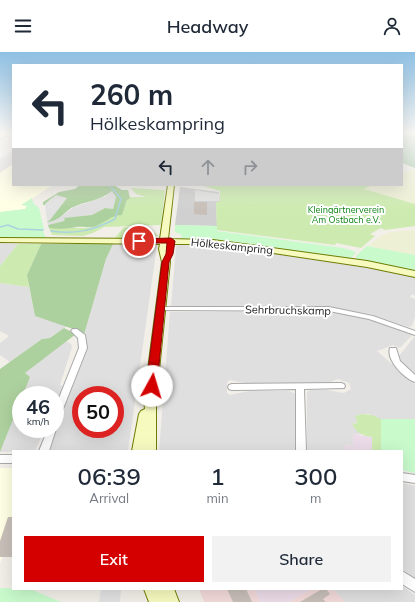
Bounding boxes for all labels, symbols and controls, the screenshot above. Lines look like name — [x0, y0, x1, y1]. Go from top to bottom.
icon: menu — [12, 15, 34, 37]
text: Headway — [167, 15, 248, 38]
icon: person — [381, 15, 403, 37]
text: 260 m — [90, 77, 173, 112]
icon: left — [24, 80, 76, 132]
text: Hölkeskampring — [90, 112, 225, 135]
icon: left — [155, 156, 177, 178]
icon: ahead — [197, 156, 219, 178]
icon: right — [239, 156, 261, 178]
park label: Kleingärtnerverein Am Ostbach e.V. — [308, 204, 384, 225]
pin — [122, 224, 156, 258]
icon: arrive — [128, 230, 150, 252]
street label: Hölkeskampring — [190, 235, 274, 257]
street label: Sehrbruchskamp — [245, 302, 332, 318]
position arrow — [131, 365, 173, 407]
speed limit sign: 50 — [72, 386, 124, 438]
text: 46 — [26, 394, 50, 419]
text: km/h — [27, 415, 49, 428]
text: 06:39 — [78, 461, 141, 491]
text: 1 — [210, 461, 225, 491]
text: 300 — [294, 461, 337, 491]
text: Arrival — [89, 490, 129, 506]
text: min — [206, 490, 229, 506]
text: m — [310, 490, 321, 506]
button: Exit — [24, 536, 204, 582]
button: Share — [212, 536, 391, 582]

